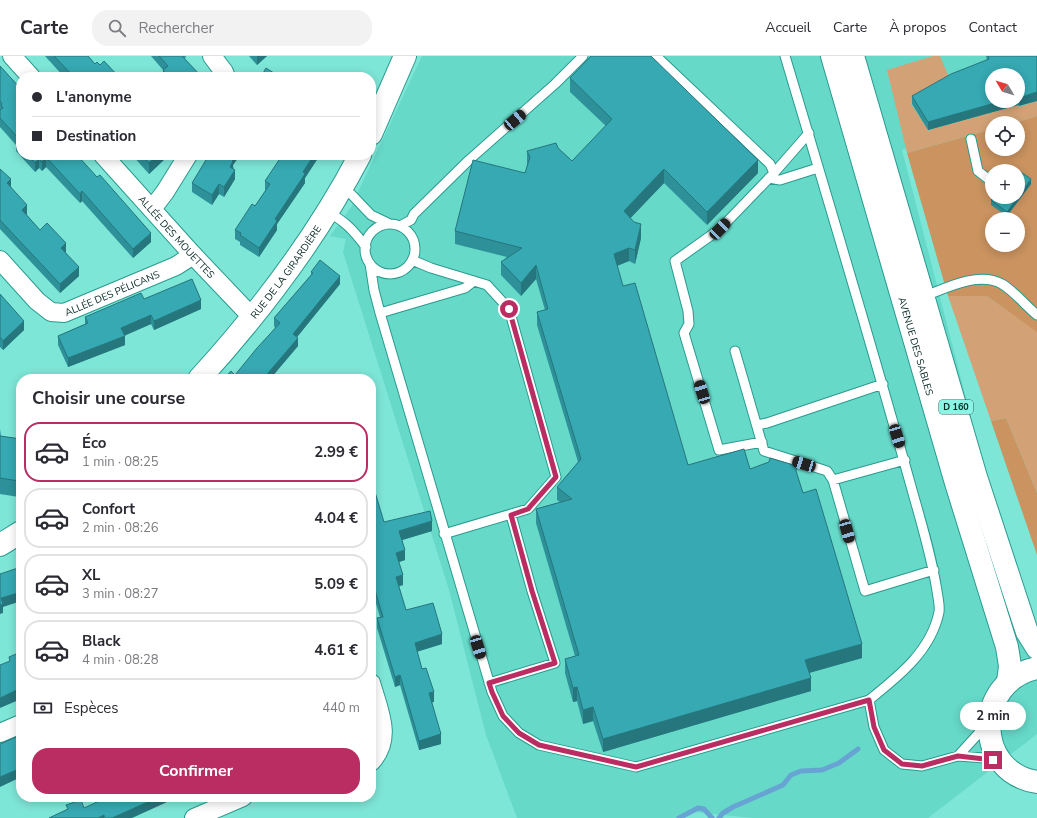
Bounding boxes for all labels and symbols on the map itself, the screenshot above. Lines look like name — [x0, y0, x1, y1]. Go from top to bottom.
north arrow — [985, 68, 1025, 108]
car — [502, 108, 528, 132]
street label: ALLÉE DES MOUETTES — [135, 193, 218, 282]
car — [707, 216, 733, 242]
street label: RUE DE LA GIRARDIÈRE — [248, 223, 325, 322]
street label: ALLÉE DES PÉLICANS — [63, 268, 162, 320]
street label: AVENUE DES SABLES — [894, 295, 936, 397]
route start — [500, 300, 518, 318]
car — [693, 379, 711, 405]
road number: D 160 — [939, 400, 973, 414]
car — [888, 423, 906, 449]
car — [791, 455, 817, 473]
car — [838, 518, 856, 544]
car — [469, 634, 487, 660]
callout: 2 min — [960, 702, 1026, 730]
route end — [984, 751, 1002, 769]

